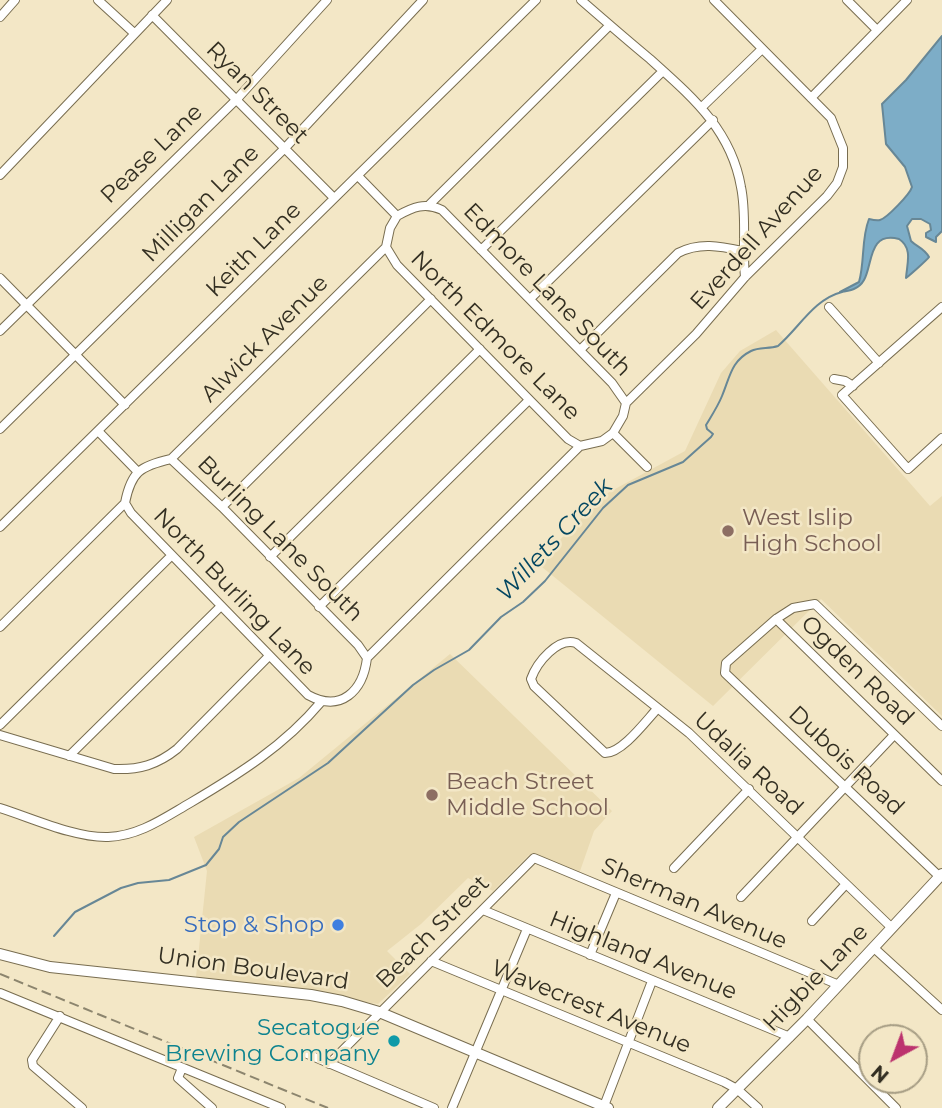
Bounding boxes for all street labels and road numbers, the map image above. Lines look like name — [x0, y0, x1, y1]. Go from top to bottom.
street label: Ryan Street — [200, 36, 314, 150]
street label: Pease Lane — [95, 99, 209, 209]
street label: Milligan Lane — [137, 140, 265, 268]
street label: Everdell Avenue — [685, 160, 829, 316]
street label: Keith Lane — [201, 197, 307, 303]
street label: Edmore Lane South — [457, 198, 637, 382]
street label: North Edmore Lane — [404, 245, 586, 427]
street label: Alwick Avenue — [196, 270, 334, 408]
street label: Burling Lane South — [191, 450, 369, 628]
street label: North Burling Lane — [147, 503, 321, 681]
street label: Ogden Road — [795, 610, 919, 732]
street label: Dubois Road — [782, 700, 910, 822]
street label: Udalia Road — [688, 706, 808, 822]
street label: Sherman Avenue — [597, 852, 791, 956]
street label: Beach Street — [371, 870, 495, 994]
street label: Highland Avenue — [545, 906, 741, 1006]
street label: Higbie Lane — [758, 918, 874, 1038]
street label: Union Boulevard — [155, 942, 351, 996]
street label: Wavecrest Avenue — [487, 954, 695, 1060]

